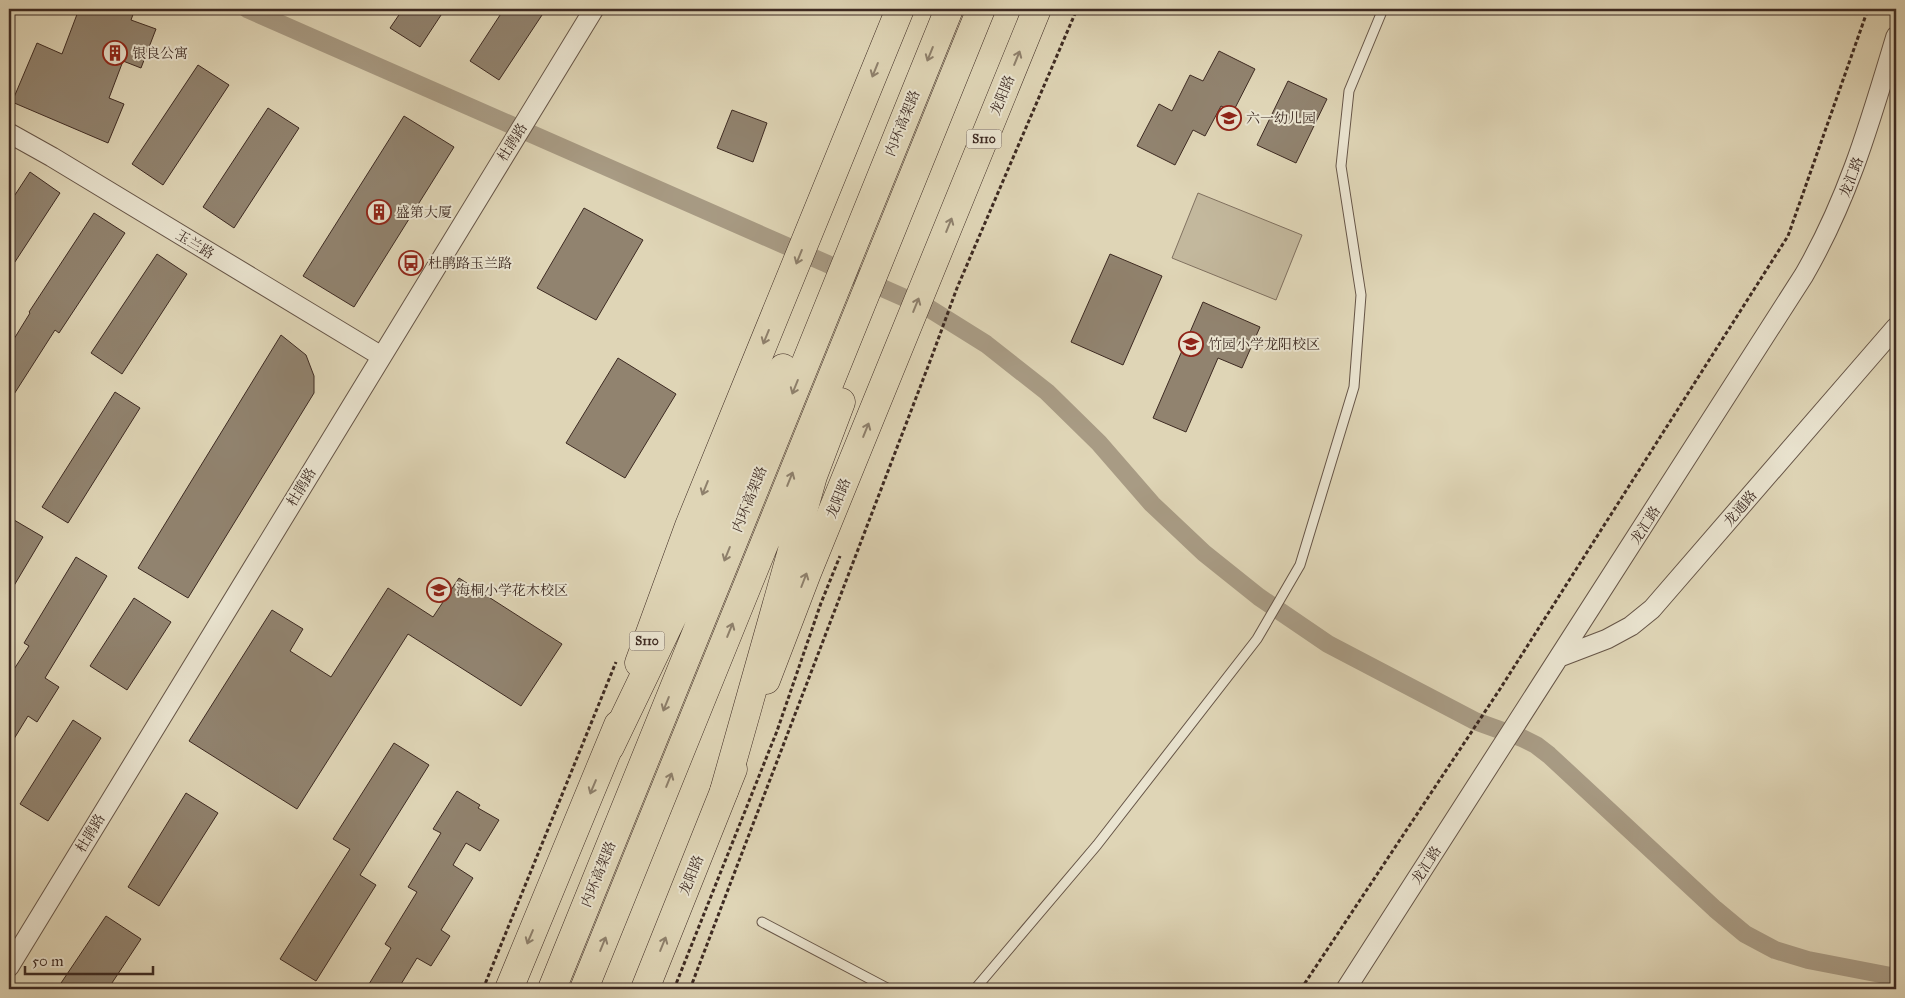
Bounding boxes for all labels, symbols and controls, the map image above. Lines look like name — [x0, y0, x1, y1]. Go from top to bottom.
building icon: 银良公寓 — [102, 40, 128, 66]
place label: 银良公寓 — [132, 45, 188, 62]
one-way arrow — [925, 46, 935, 61]
one-way arrow — [1012, 51, 1022, 66]
one-way arrow — [870, 62, 880, 77]
street label: 龙阳路 — [987, 73, 1018, 118]
street label: 内环高架路 — [881, 88, 923, 159]
school or university icon: 六一幼儿园 — [1216, 105, 1242, 131]
place label: 六一幼儿园 — [1246, 110, 1316, 127]
street label: 杜鹃路 — [494, 120, 531, 165]
road number: S110 — [966, 130, 1002, 148]
street label: 龙汇路 — [1836, 155, 1867, 200]
building icon: 盛第大厦 — [366, 199, 392, 225]
place label: 盛第大厦 — [396, 204, 452, 221]
one-way arrow — [944, 218, 954, 233]
street label: 玉兰路 — [172, 226, 217, 263]
one-way arrow — [793, 249, 803, 264]
bus stop icon: 杜鹃路玉兰路 — [398, 250, 424, 276]
place label: 杜鹃路玉兰路 — [428, 255, 512, 272]
one-way arrow — [912, 298, 921, 313]
one-way arrow — [761, 329, 770, 344]
school or university icon: 竹园小学龙阳校区 — [1178, 331, 1204, 357]
place label: 竹园小学龙阳校区 — [1208, 336, 1320, 353]
one-way arrow — [789, 379, 798, 394]
one-way arrow — [861, 423, 871, 438]
street label: 内环高架路 — [728, 464, 770, 535]
street label: 杜鹃路 — [283, 465, 320, 510]
one-way arrow — [786, 472, 795, 487]
street label: 龙阳路 — [823, 476, 854, 521]
one-way arrow — [699, 480, 708, 495]
street label: 龙通路 — [1720, 487, 1761, 530]
street label: 龙汇路 — [1627, 503, 1664, 548]
one-way arrow — [722, 546, 731, 561]
one-way arrow — [800, 573, 809, 589]
school or university icon: 海桐小学花木校区 — [426, 577, 452, 603]
place label: 海桐小学花木校区 — [456, 582, 568, 599]
one-way arrow — [726, 622, 735, 637]
road number: S110 — [630, 631, 664, 650]
one-way arrow — [661, 696, 671, 711]
one-way arrow — [665, 773, 674, 788]
one-way arrow — [588, 779, 597, 794]
street label: 杜鹃路 — [72, 811, 109, 856]
street label: 内环高架路 — [577, 839, 619, 910]
street label: 龙汇路 — [1408, 843, 1445, 888]
street label: 龙阳路 — [676, 853, 707, 898]
one-way arrow — [525, 929, 535, 944]
one-way arrow — [598, 937, 608, 952]
one-way arrow — [659, 937, 668, 952]
scale bar — [25, 943, 152, 975]
text: 50 m — [32, 952, 64, 970]

